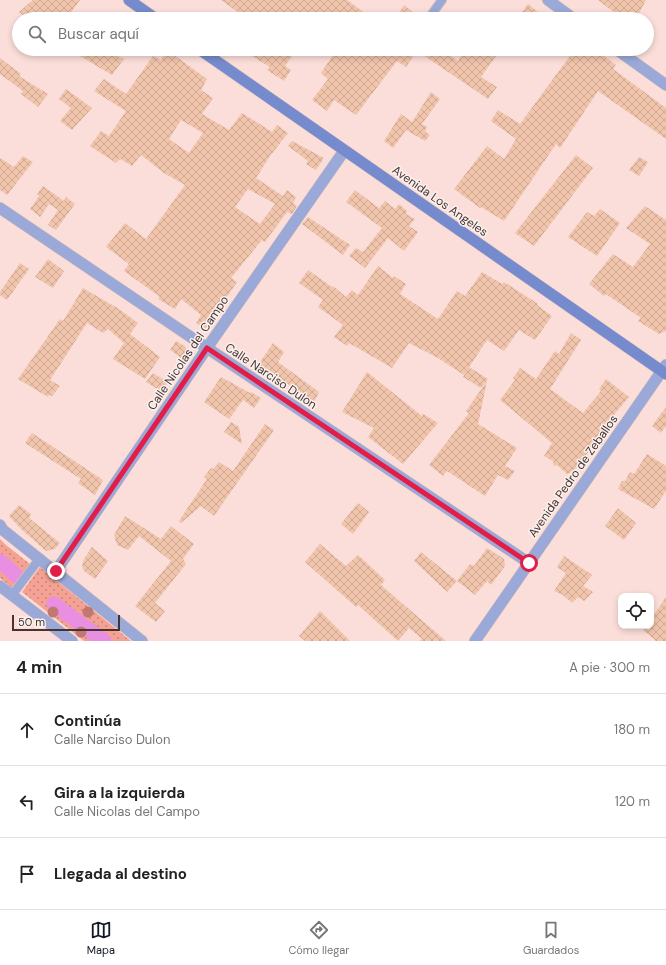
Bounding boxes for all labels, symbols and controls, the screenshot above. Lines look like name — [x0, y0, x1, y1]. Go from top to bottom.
search box — [12, 12, 654, 56]
icon: search — [26, 23, 48, 45]
text: Buscar aquí — [58, 24, 139, 44]
street label: Avenida Los Angeles — [389, 162, 491, 240]
street label: Calle Nicolas del Campo — [144, 293, 232, 413]
street label: Calle Narciso Dulon — [222, 339, 320, 413]
street label: Avenida Pedro de Zeballos — [525, 412, 621, 540]
route start — [520, 554, 538, 572]
route end — [47, 562, 65, 580]
map controls — [618, 593, 654, 629]
button: locate — [618, 593, 654, 629]
scale bar — [12, 613, 120, 632]
text: 50 m — [18, 615, 45, 629]
text: 4 min — [16, 656, 62, 678]
text: A pie · 300 m — [569, 659, 650, 676]
text: Continúa — [54, 711, 121, 731]
icon: ahead — [16, 719, 38, 741]
text: 180 m — [614, 721, 650, 738]
text: Calle Narciso Dulon — [54, 731, 170, 748]
text: Gira a la izquierda — [54, 783, 185, 803]
icon: left — [16, 791, 38, 813]
text: 120 m — [615, 793, 650, 810]
text: Calle Nicolas del Campo — [54, 803, 200, 820]
icon: arrive — [16, 863, 38, 885]
text: Llegada al destino — [54, 864, 187, 884]
tab: Mapa — [87, 919, 115, 957]
tab: Cómo llegar — [288, 919, 349, 957]
tab: Guardados — [523, 919, 579, 957]

